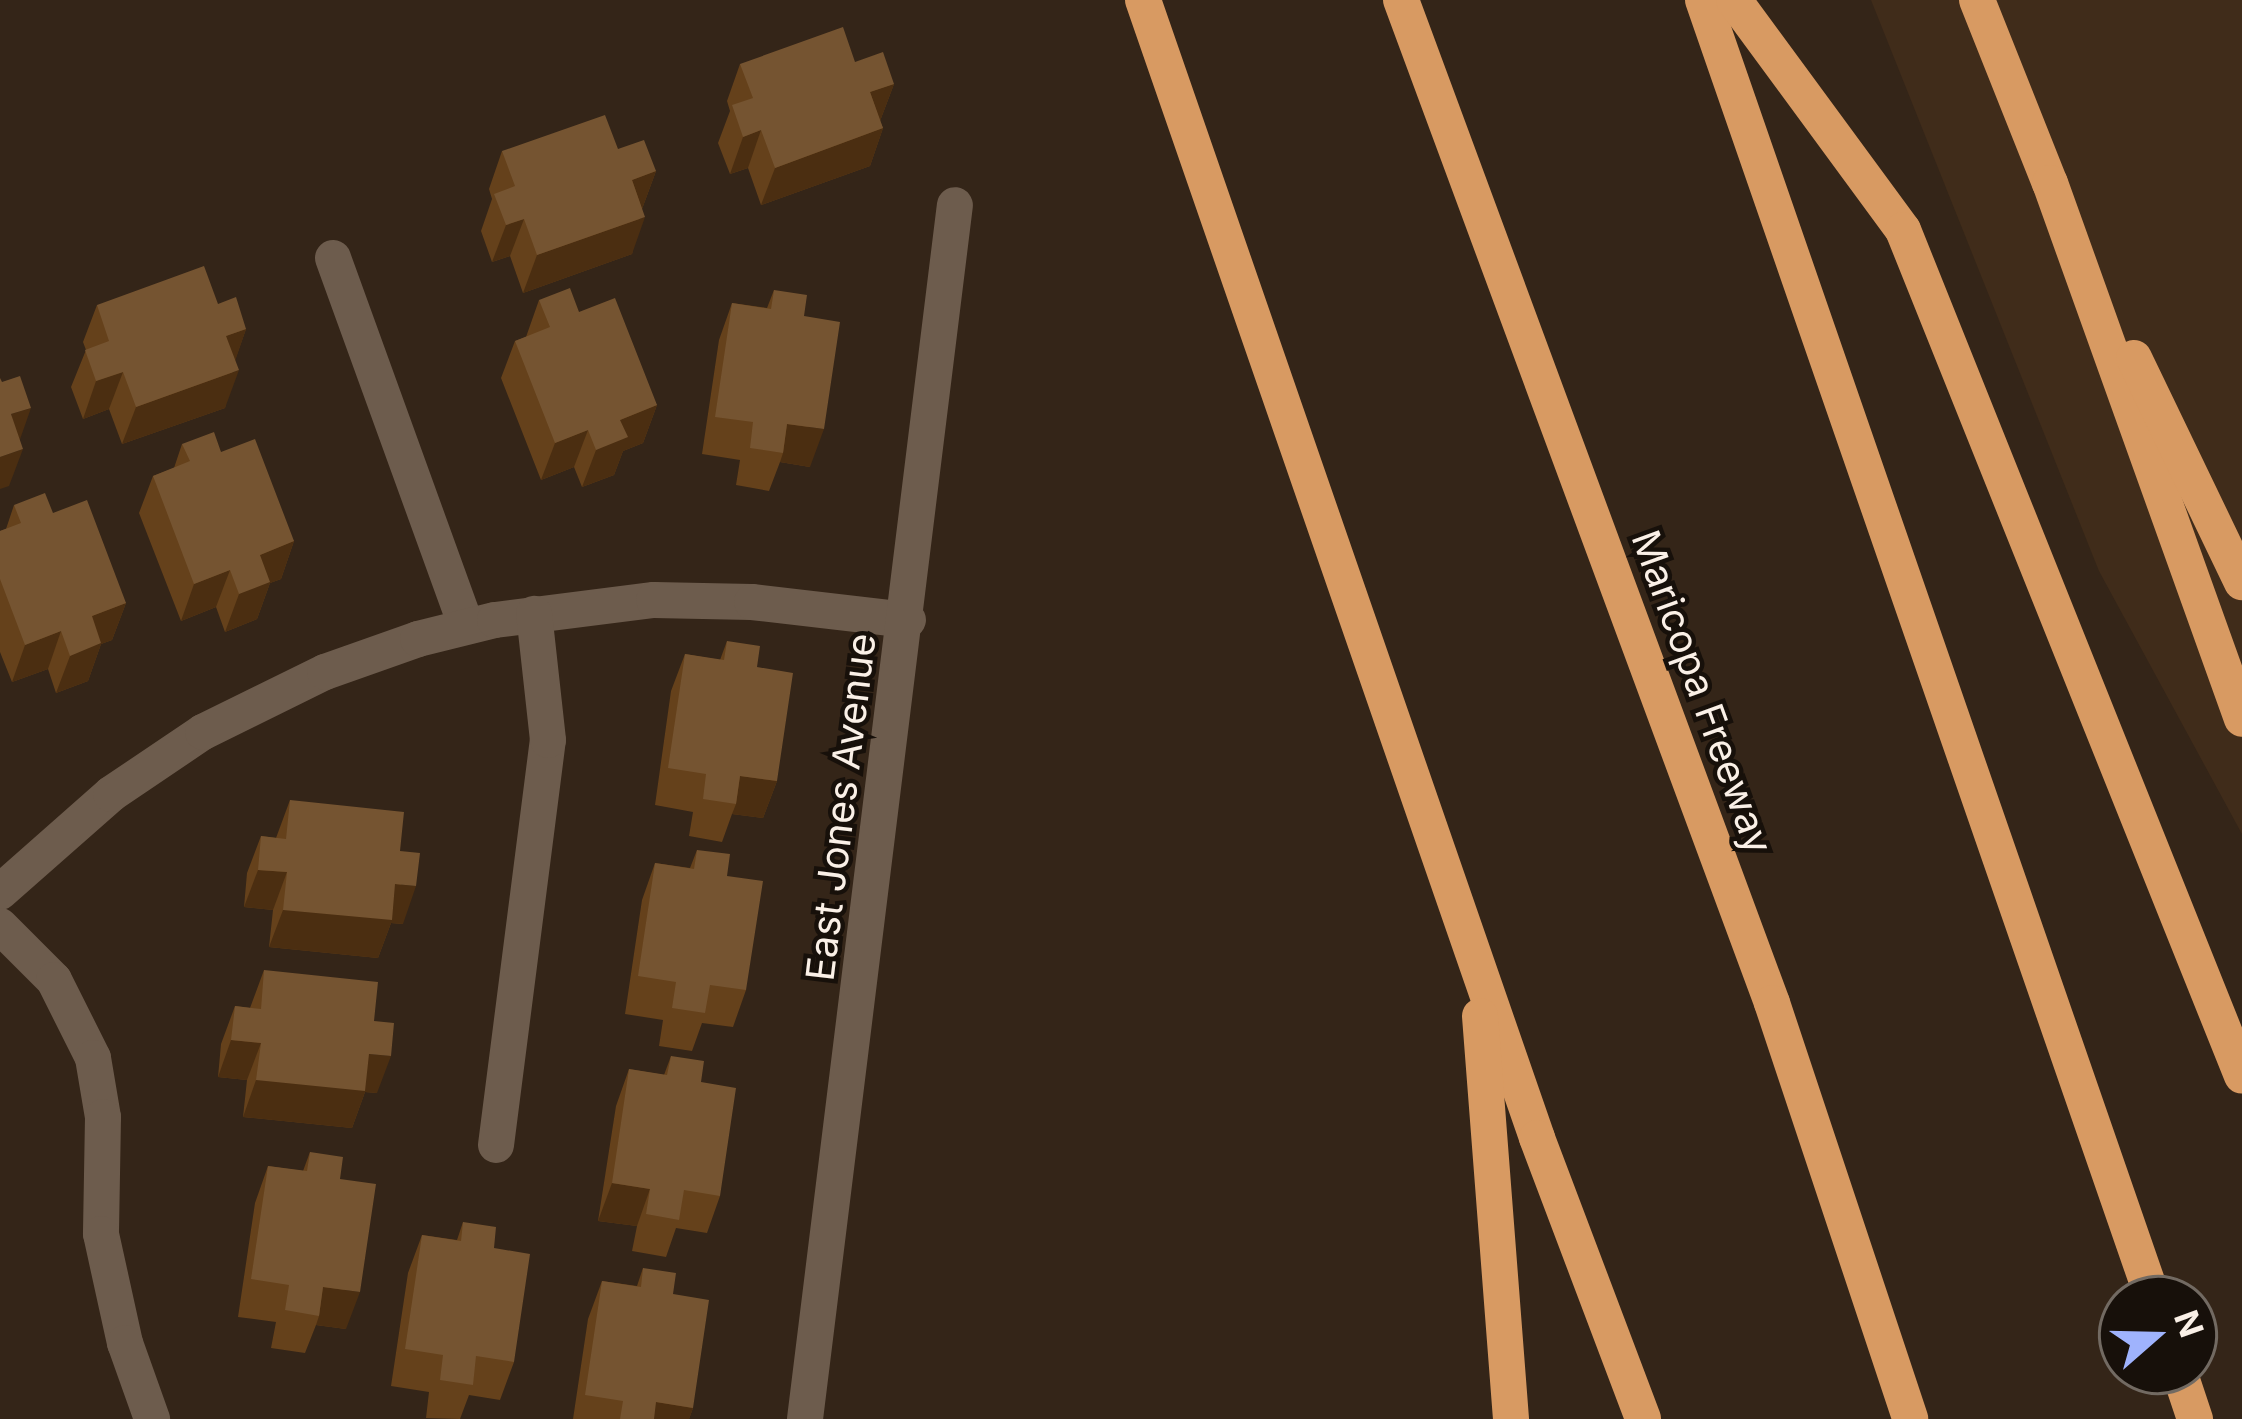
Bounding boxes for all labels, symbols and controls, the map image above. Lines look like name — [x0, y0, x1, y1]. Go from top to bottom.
street label: Maricopa Freeway — [1622, 524, 1782, 860]
street label: East Jones Avenue — [796, 631, 886, 983]
north arrow — [2098, 1275, 2218, 1395]
text: N — [2166, 1305, 2212, 1342]

